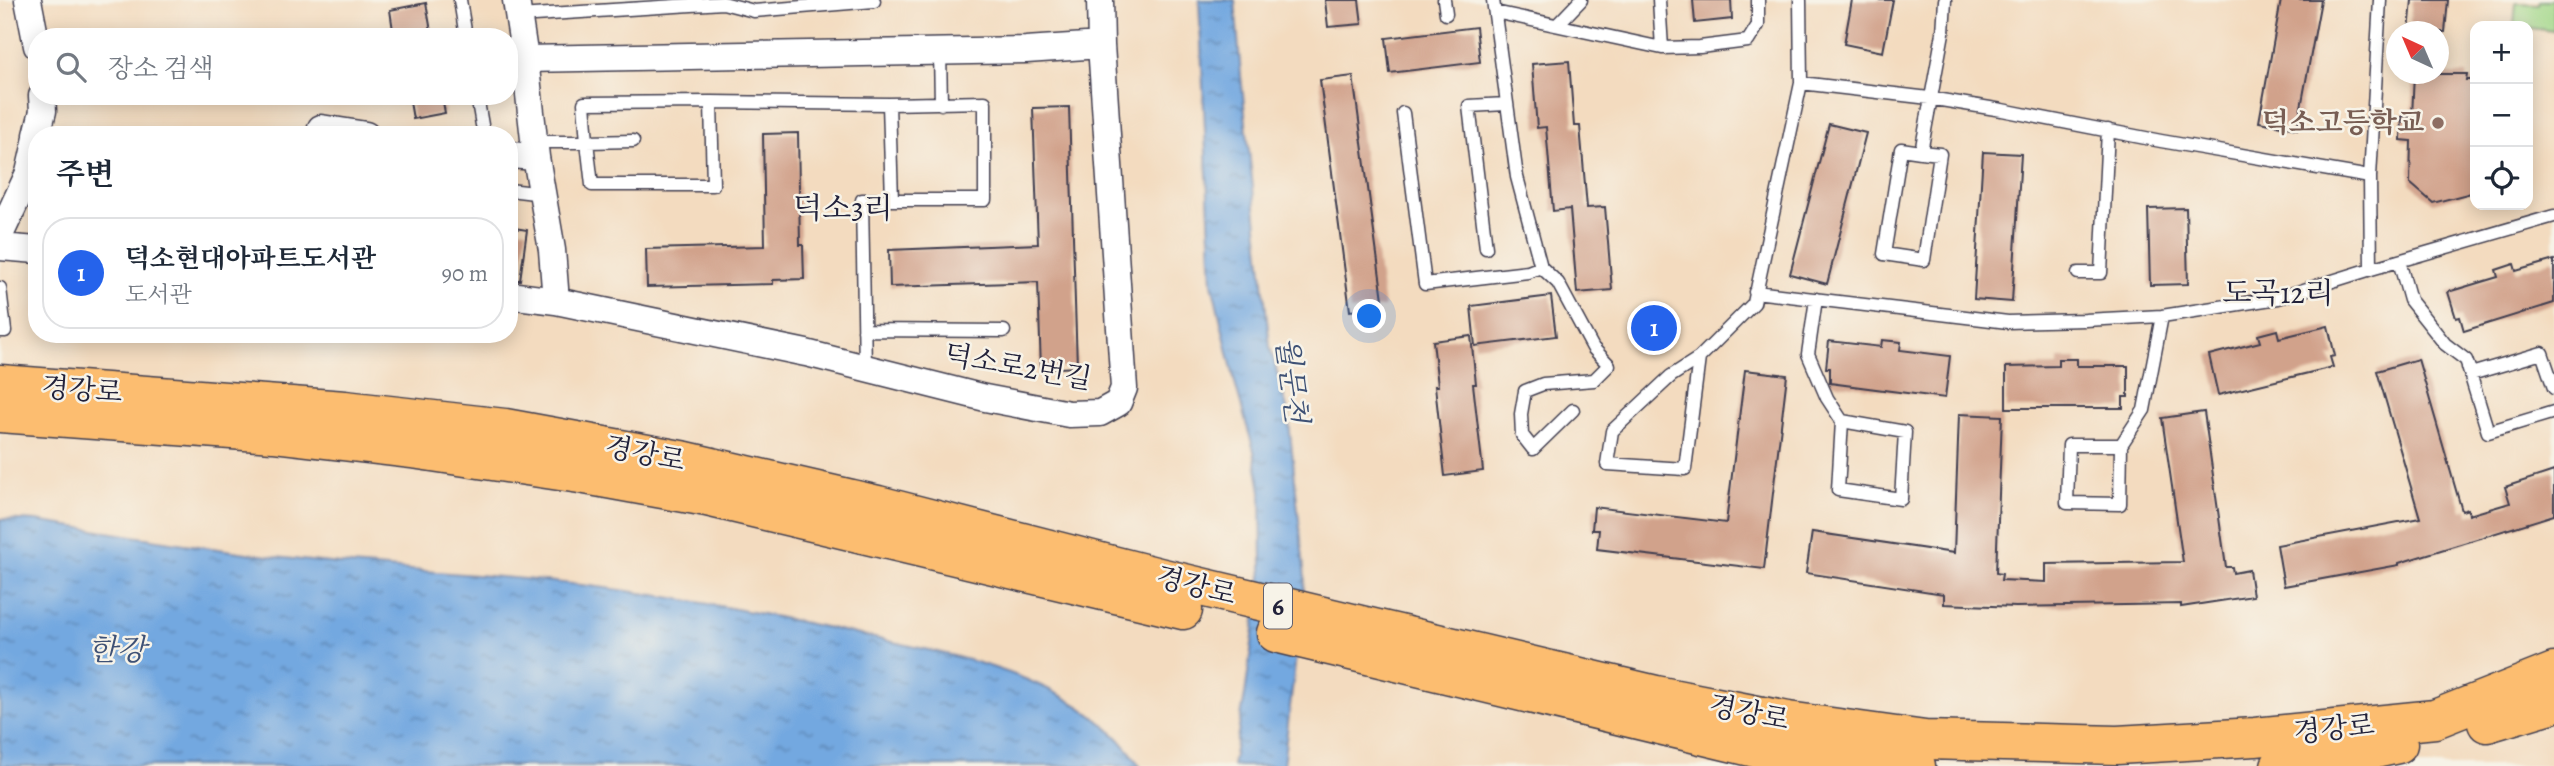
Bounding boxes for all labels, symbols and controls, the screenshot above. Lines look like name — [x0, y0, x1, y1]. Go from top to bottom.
north arrow — [2386, 21, 2449, 84]
map controls — [2470, 21, 2533, 210]
button: + — [2470, 21, 2533, 84]
search box — [28, 28, 518, 105]
icon: search — [52, 48, 90, 86]
text: 장소 검색 — [108, 51, 214, 86]
button: − — [2470, 84, 2533, 147]
place label: 덕소고등학교 — [2262, 104, 2424, 142]
marker: 덕소고등학교 — [2430, 115, 2446, 131]
button: locate — [2470, 147, 2533, 210]
text: 주변 — [56, 154, 114, 194]
district label: 덕소3리 — [793, 188, 893, 228]
text: 덕소현대아파트도서관 — [125, 241, 376, 276]
text: 1 — [77, 258, 85, 289]
text: 90 m — [442, 258, 488, 289]
district label: 도곡12리 — [2222, 273, 2334, 313]
text: 도서관 — [125, 279, 192, 310]
your location — [1352, 299, 1386, 333]
pin: 1 — [1631, 302, 1677, 354]
water label: 월문천 — [1267, 334, 1317, 428]
street label: 덕소로2번길 — [942, 335, 1094, 399]
street label: 경강로 — [40, 368, 124, 412]
street label: 경강로 — [602, 428, 688, 480]
street label: 경강로 — [1152, 558, 1240, 614]
road number: 6 — [1264, 584, 1292, 628]
water label: 한강 — [88, 630, 150, 670]
street label: 경강로 — [1706, 687, 1792, 739]
street label: 경강로 — [2292, 706, 2376, 752]

